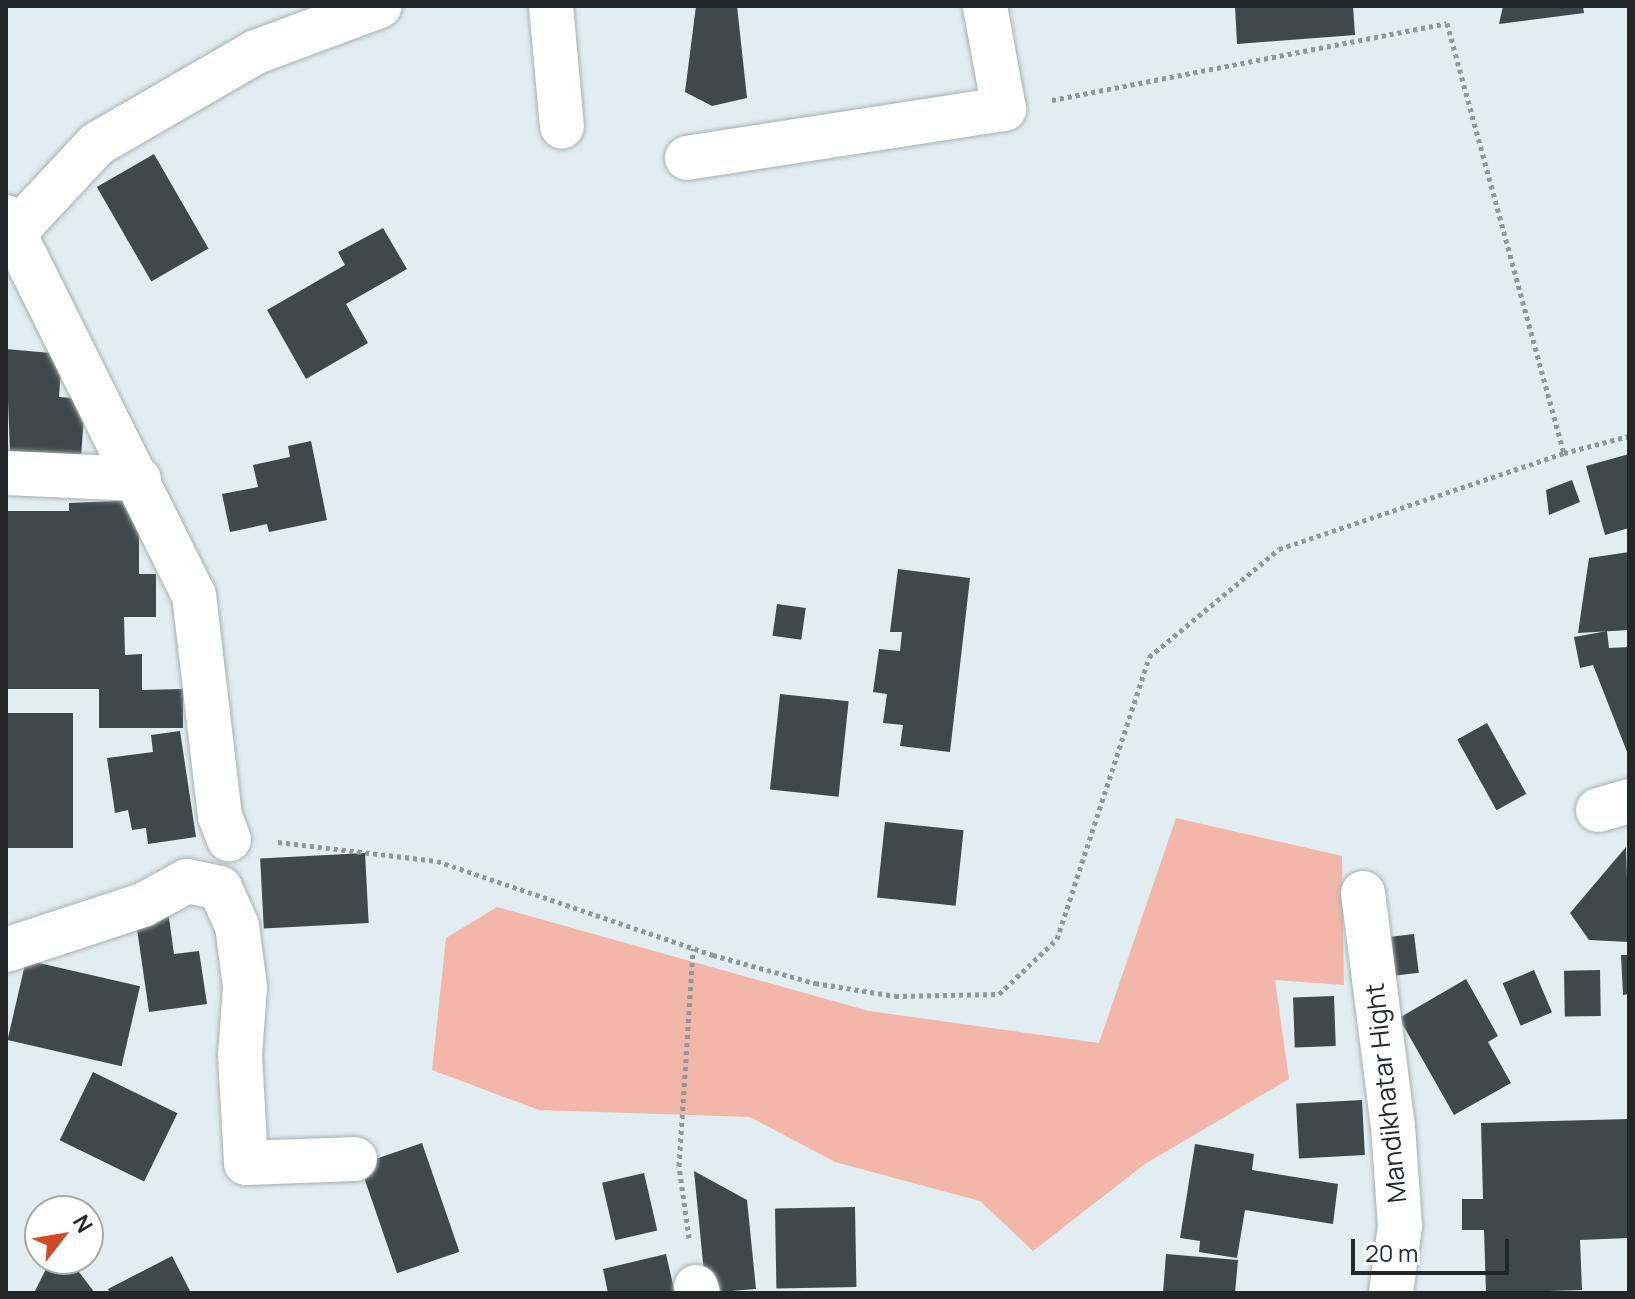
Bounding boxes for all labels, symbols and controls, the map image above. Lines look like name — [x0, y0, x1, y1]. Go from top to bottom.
street label: Mandikhatar Hight — [1359, 982, 1413, 1204]
north arrow — [24, 1195, 104, 1275]
text: N — [66, 1209, 100, 1238]
scale bar — [1355, 1223, 1513, 1273]
text: 20 m — [1365, 1236, 1418, 1269]

